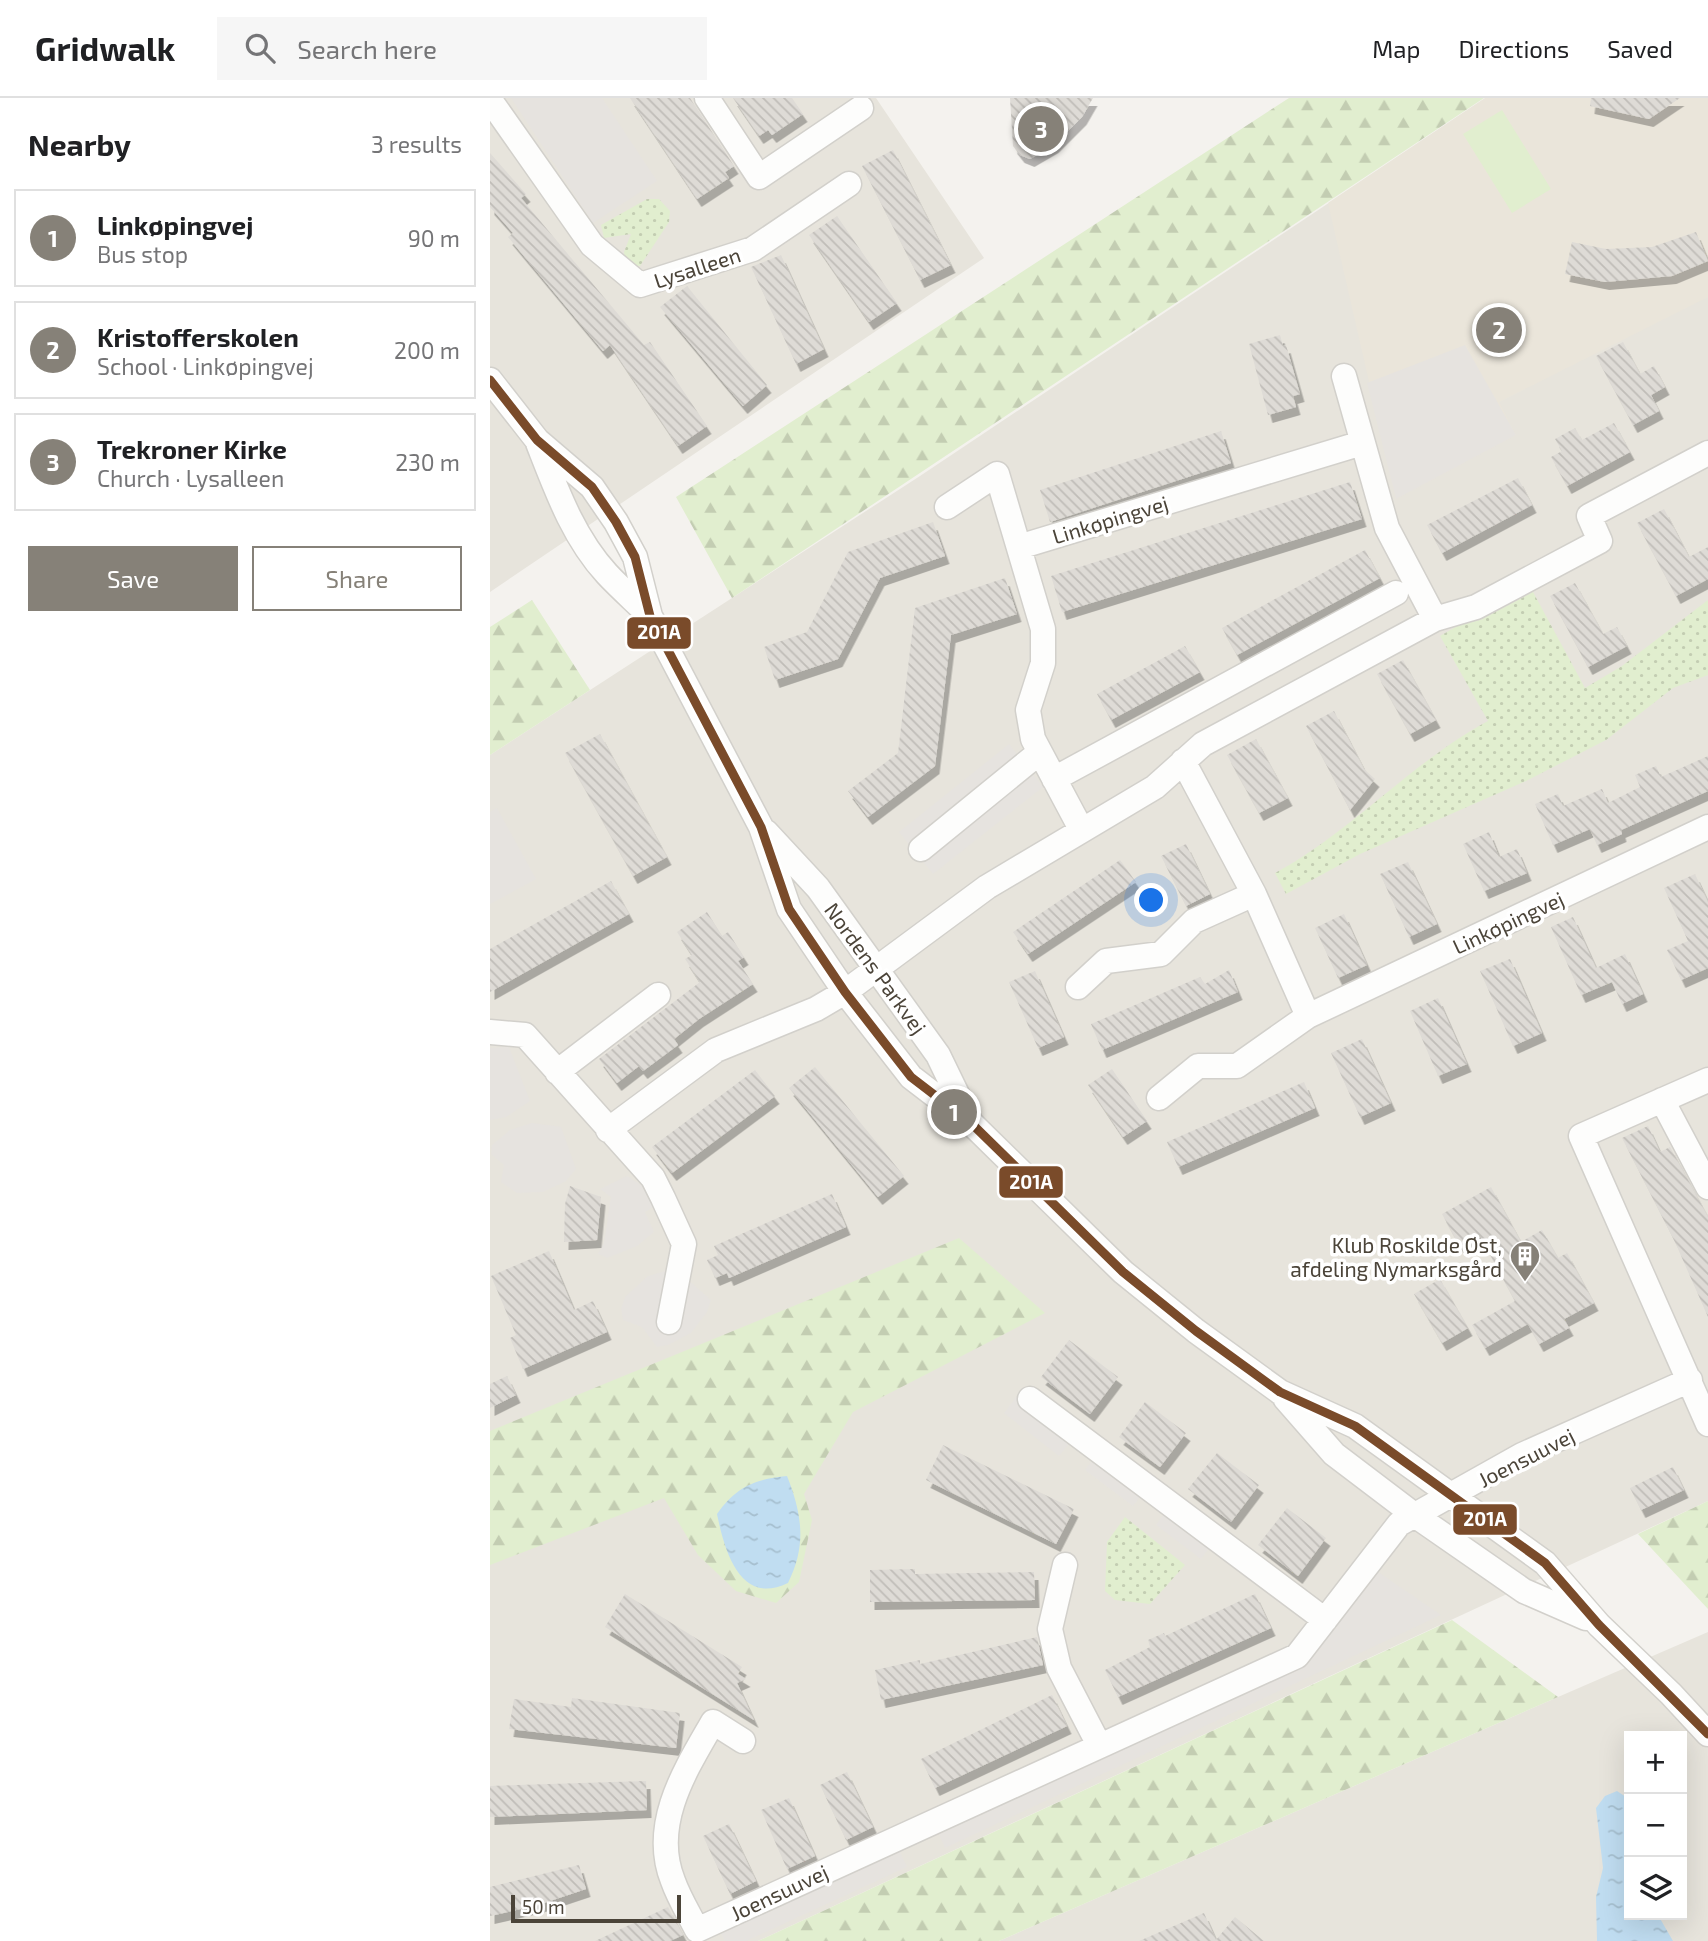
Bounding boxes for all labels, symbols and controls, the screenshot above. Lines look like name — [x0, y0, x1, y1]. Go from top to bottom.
search box — [217, 17, 707, 80]
text: Gridwalk — [35, 28, 175, 68]
icon: search — [241, 29, 279, 67]
text: Search here — [297, 33, 437, 64]
text: Map — [1372, 34, 1420, 63]
text: Directions — [1458, 34, 1569, 63]
text: Saved — [1607, 34, 1673, 63]
pin: 3 — [1018, 103, 1064, 155]
text: Nearby — [28, 126, 131, 162]
text: 3 results — [371, 130, 462, 158]
text: Linkøpingvej — [97, 209, 253, 240]
text: 1 — [48, 224, 58, 252]
text: 90 m — [408, 224, 460, 252]
text: Bus stop — [97, 240, 188, 268]
street label: Lysalleen — [650, 241, 744, 293]
pin: 2 — [1476, 304, 1522, 356]
text: Kristofferskolen — [97, 321, 299, 352]
text: 2 — [46, 336, 60, 364]
text: 200 m — [394, 336, 460, 364]
text: School · Linkøpingvej — [97, 352, 314, 380]
text: Trekroner Kirke — [97, 433, 287, 464]
text: 3 — [46, 448, 60, 476]
text: 230 m — [395, 448, 460, 476]
text: Church · Lysalleen — [97, 464, 284, 492]
street label: Linkøpingvej — [1049, 490, 1171, 549]
button: Save — [28, 546, 238, 611]
button: Share — [252, 546, 462, 611]
line badge: 201A — [626, 616, 692, 650]
text: 201A — [637, 620, 681, 643]
your location — [1134, 883, 1168, 917]
street label: Linkøpingvej — [1448, 885, 1568, 960]
street label: Nordens Parkvej — [819, 897, 932, 1039]
pin: 1 — [931, 1086, 977, 1138]
line badge: 201A — [998, 1165, 1064, 1199]
text: 201A — [1009, 1170, 1053, 1193]
place label: Klub Roskilde Øst, afdeling Nymarksgård — [1290, 1232, 1502, 1281]
building icon: Klub Roskilde Øst, afdeling Nymarksgård — [1508, 1239, 1542, 1283]
street label: Joensuuvej — [1474, 1422, 1579, 1493]
line badge: 201A — [1452, 1503, 1518, 1536]
text: 201A — [1463, 1507, 1507, 1530]
map controls — [1624, 1731, 1687, 1920]
button: + — [1624, 1731, 1687, 1794]
button: − — [1624, 1794, 1687, 1857]
button: layers — [1624, 1857, 1687, 1920]
street label: Joensuuvej — [726, 1859, 832, 1926]
scale bar — [511, 1892, 681, 1924]
text: 50 m — [522, 1895, 565, 1918]

